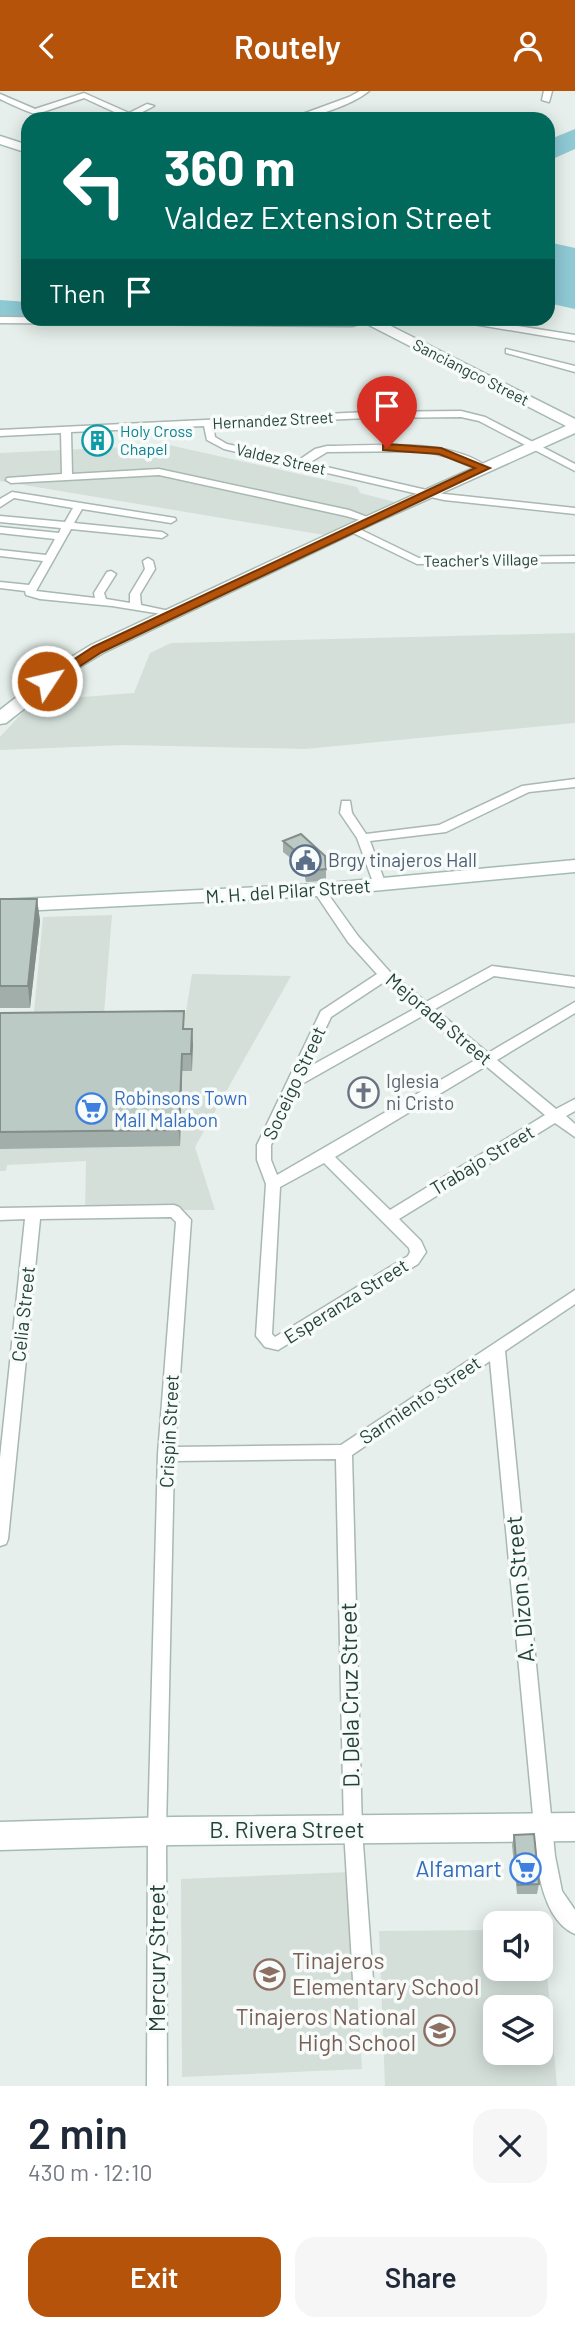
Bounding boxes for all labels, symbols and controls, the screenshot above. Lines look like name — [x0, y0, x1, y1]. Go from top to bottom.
icon: back — [28, 27, 66, 65]
text: Routely — [234, 27, 341, 65]
icon: person — [509, 27, 547, 65]
text: 360 m — [164, 137, 295, 196]
icon: left — [49, 140, 140, 231]
text: Valdez Extension Street — [164, 197, 492, 235]
icon: arrive — [120, 273, 158, 311]
text: Then — [49, 277, 106, 308]
street label: Sanciangco Street — [410, 334, 532, 409]
pin — [357, 376, 417, 448]
icon: arrive — [368, 387, 406, 425]
street label: Hernandez Street — [212, 407, 334, 432]
place label: Holy Cross Chapel — [120, 421, 193, 458]
building icon: Holy Cross Chapel — [80, 423, 114, 457]
street label: Valdez Street — [234, 439, 328, 478]
street label: Teacher's Village — [423, 549, 539, 570]
position arrow — [10, 644, 84, 718]
public building icon: Brgy tinajeros Hall — [288, 843, 322, 877]
place label: Brgy tinajeros Hall — [328, 848, 477, 871]
street label: M. H. del Pilar Street — [205, 873, 371, 908]
street label: Mejorada Street — [382, 968, 497, 1070]
street label: Soceigo Street — [257, 1022, 330, 1143]
place label: Iglesia ni Cristo — [386, 1069, 454, 1114]
church icon: Iglesia ni Cristo — [346, 1075, 380, 1109]
place label: Robinsons Town Mall Malabon — [114, 1086, 247, 1131]
supermarket icon: Robinsons Town Mall Malabon — [74, 1092, 108, 1126]
street label: Trabajo Street — [426, 1120, 538, 1200]
street label: Esperanza Street — [280, 1253, 412, 1348]
street label: Celia Street — [6, 1265, 39, 1363]
street label: Sarmiento Street — [355, 1351, 485, 1449]
street label: Crispin Street — [154, 1374, 183, 1488]
street label: A. Dizon Street — [499, 1514, 539, 1664]
street label: D. Dela Cruz Street — [333, 1602, 365, 1788]
street label: B. Rivera Street — [209, 1815, 365, 1843]
supermarket icon: Alfamart — [508, 1852, 542, 1886]
place label: Alfamart — [415, 1854, 502, 1882]
street label: Mercury Street — [142, 1884, 170, 2032]
map controls — [483, 1911, 553, 2065]
button: sound — [483, 1911, 553, 1981]
place label: Tinajeros Elementary School — [292, 1946, 479, 2000]
school or university icon: Tinajeros Elementary School — [252, 1957, 286, 1991]
button: layers — [483, 1995, 553, 2065]
place label: Tinajeros National High School — [235, 2002, 416, 2056]
school or university icon: Tinajeros National High School — [422, 2013, 456, 2047]
text: 2 min — [28, 2107, 128, 2157]
button: close — [473, 2109, 547, 2183]
text: 430 m · 12:10 — [28, 2158, 152, 2186]
button: Exit — [28, 2237, 281, 2317]
button: Share — [295, 2237, 547, 2317]

